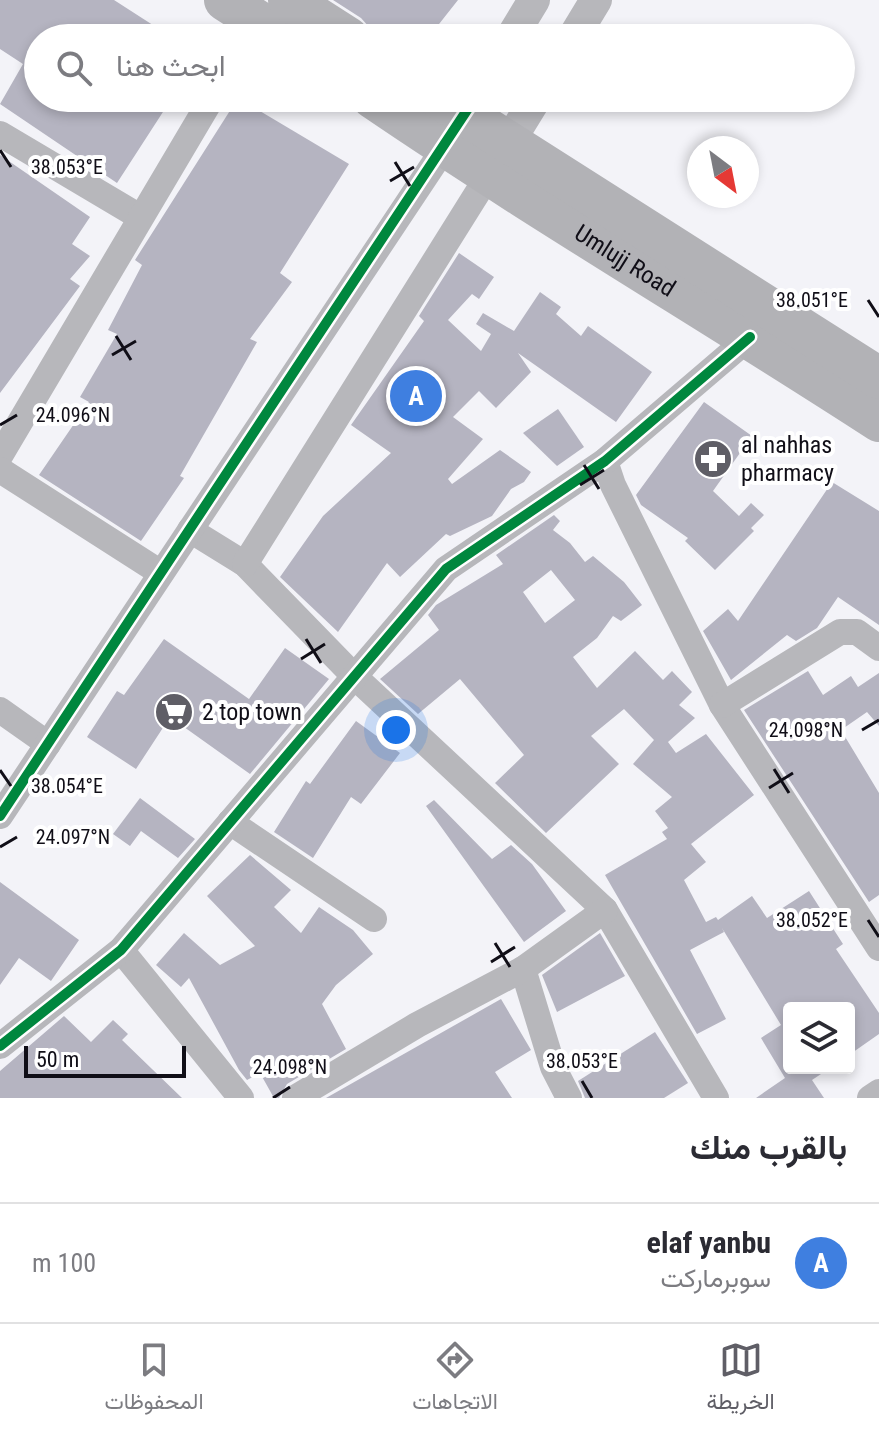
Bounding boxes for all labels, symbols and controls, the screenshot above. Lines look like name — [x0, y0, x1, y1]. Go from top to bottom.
search box — [24, 24, 855, 112]
icon: search — [52, 46, 96, 90]
text: ابحث هنا — [116, 48, 226, 83]
north arrow — [687, 136, 759, 208]
text: 38.053°E — [31, 155, 103, 179]
street label: Umlujj Road — [570, 219, 680, 303]
text: 38.051°E — [776, 288, 848, 312]
pin: A — [390, 366, 442, 426]
text: 24.096°N — [36, 403, 110, 427]
place label: al nahhas pharmacy — [741, 431, 834, 487]
pharmacy icon: al nahhas pharmacy — [692, 438, 734, 480]
supermarket icon: 2 top town — [153, 691, 195, 733]
place label: 2 top town — [202, 698, 302, 726]
your location — [376, 710, 416, 750]
text: 24.098°N — [769, 718, 843, 742]
text: 38.054°E — [31, 774, 103, 798]
text: 24.097°N — [36, 825, 110, 849]
text: 38.052°E — [776, 908, 848, 932]
map controls — [783, 1002, 855, 1074]
button: layers — [783, 1002, 855, 1074]
scale bar — [24, 1042, 186, 1078]
text: 50 m — [36, 1047, 79, 1072]
text: 38.053°E — [546, 1049, 618, 1073]
text: 24.098°N — [253, 1055, 327, 1079]
text: بالقرب منك — [690, 1127, 847, 1167]
text: elaf yanbu — [647, 1225, 771, 1260]
text: 100 m — [32, 1248, 96, 1278]
text: A — [813, 1248, 829, 1278]
text: سوبرماركت — [660, 1263, 771, 1293]
tab: المحفوظات — [104, 1338, 204, 1421]
tab: الاتجاهات — [412, 1338, 498, 1421]
tab: الخريطة — [707, 1338, 775, 1421]

